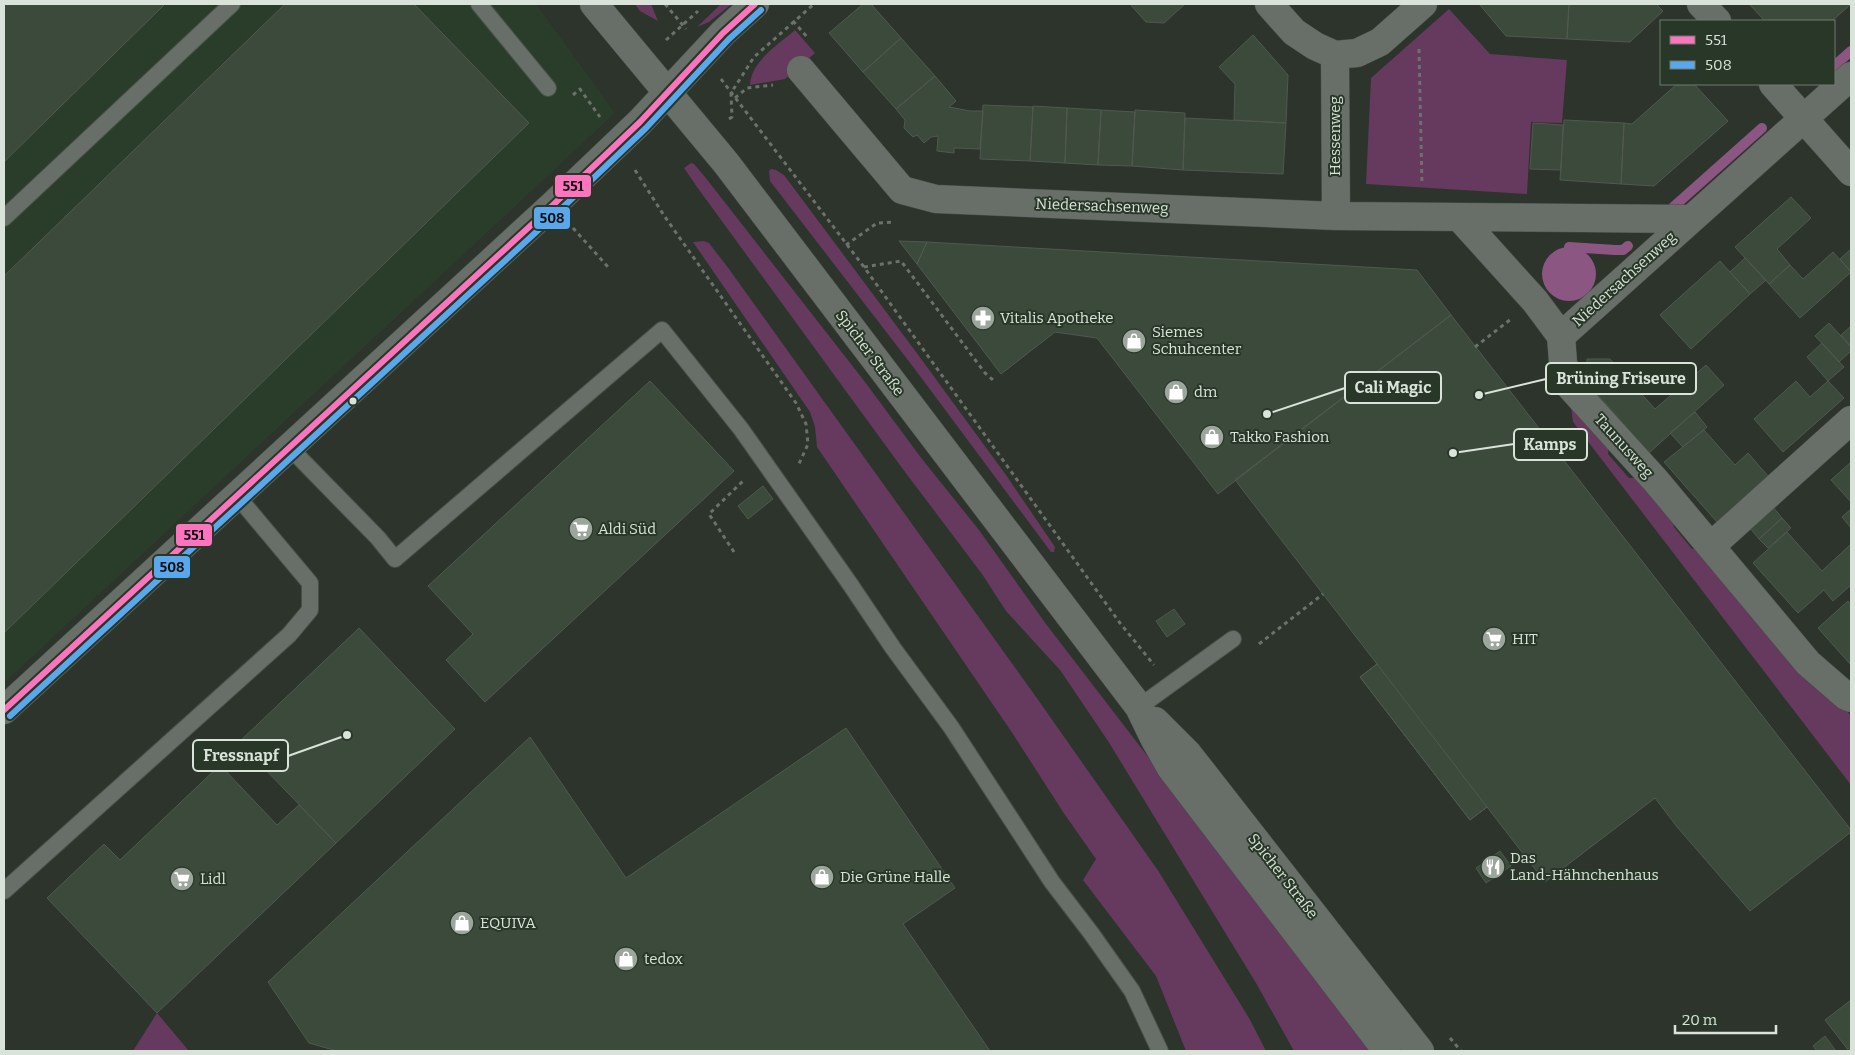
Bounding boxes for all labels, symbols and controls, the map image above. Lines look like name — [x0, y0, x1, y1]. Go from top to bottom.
legend — [1660, 20, 1835, 85]
text: 551 — [1705, 31, 1727, 49]
text: 508 — [1705, 56, 1732, 74]
street label: Hessenweg — [1326, 96, 1344, 176]
line badge: 551 — [554, 174, 592, 198]
text: 551 — [562, 178, 584, 195]
street label: Niedersachsenweg — [1035, 195, 1169, 217]
line badge: 508 — [533, 206, 571, 230]
text: 508 — [540, 210, 564, 227]
street label: Niedersachsenweg — [1569, 228, 1679, 330]
pharmacy icon: Vitalis Apotheke — [970, 305, 996, 331]
street label: Spicher Straße — [832, 306, 908, 400]
place label: Vitalis Apotheke — [1000, 309, 1114, 327]
place label: Siemes Schuhcenter — [1152, 323, 1242, 358]
shop icon: Siemes Schuhcenter — [1121, 328, 1147, 354]
callout: Brüning Friseure — [1546, 363, 1696, 394]
text: Brüning Friseure — [1556, 369, 1686, 388]
callout: Cali Magic — [1345, 372, 1441, 403]
text: Cali Magic — [1355, 378, 1431, 397]
shop icon: dm — [1163, 379, 1189, 405]
place label: dm — [1194, 383, 1218, 401]
unlabelled marker — [348, 396, 358, 406]
street label: Taunusweg — [1591, 410, 1657, 482]
shop icon: Takko Fashion — [1199, 424, 1225, 450]
place label: Takko Fashion — [1230, 428, 1330, 446]
callout: Kamps — [1514, 429, 1587, 460]
text: Kamps — [1524, 435, 1577, 454]
supermarket icon: Aldi Süd — [568, 516, 594, 542]
place label: Aldi Süd — [598, 520, 656, 538]
line badge: 551 — [175, 523, 213, 547]
text: 551 — [183, 527, 205, 544]
line badge: 508 — [153, 555, 191, 579]
text: 508 — [160, 559, 184, 576]
supermarket icon: HIT — [1481, 626, 1507, 652]
place label: HIT — [1512, 630, 1538, 648]
callout: Fressnapf — [193, 740, 288, 771]
text: Fressnapf — [203, 746, 280, 765]
street label: Spicher Straße — [1244, 830, 1322, 922]
place label: Das Land-Hähnchenhaus — [1510, 849, 1659, 884]
restaurant icon: Das Land-Hähnchenhaus — [1480, 854, 1506, 880]
shop icon: Die Grüne Halle — [809, 864, 835, 890]
supermarket icon: Lidl — [169, 866, 195, 892]
place label: Die Grüne Halle — [840, 868, 951, 886]
place label: Lidl — [200, 870, 226, 888]
shop icon: EQUIVA — [449, 910, 475, 936]
place label: EQUIVA — [480, 914, 536, 932]
shop icon: tedox — [613, 946, 639, 972]
place label: tedox — [644, 950, 683, 968]
scale bar — [1675, 1002, 1776, 1034]
text: 20 m — [1682, 1011, 1718, 1029]

